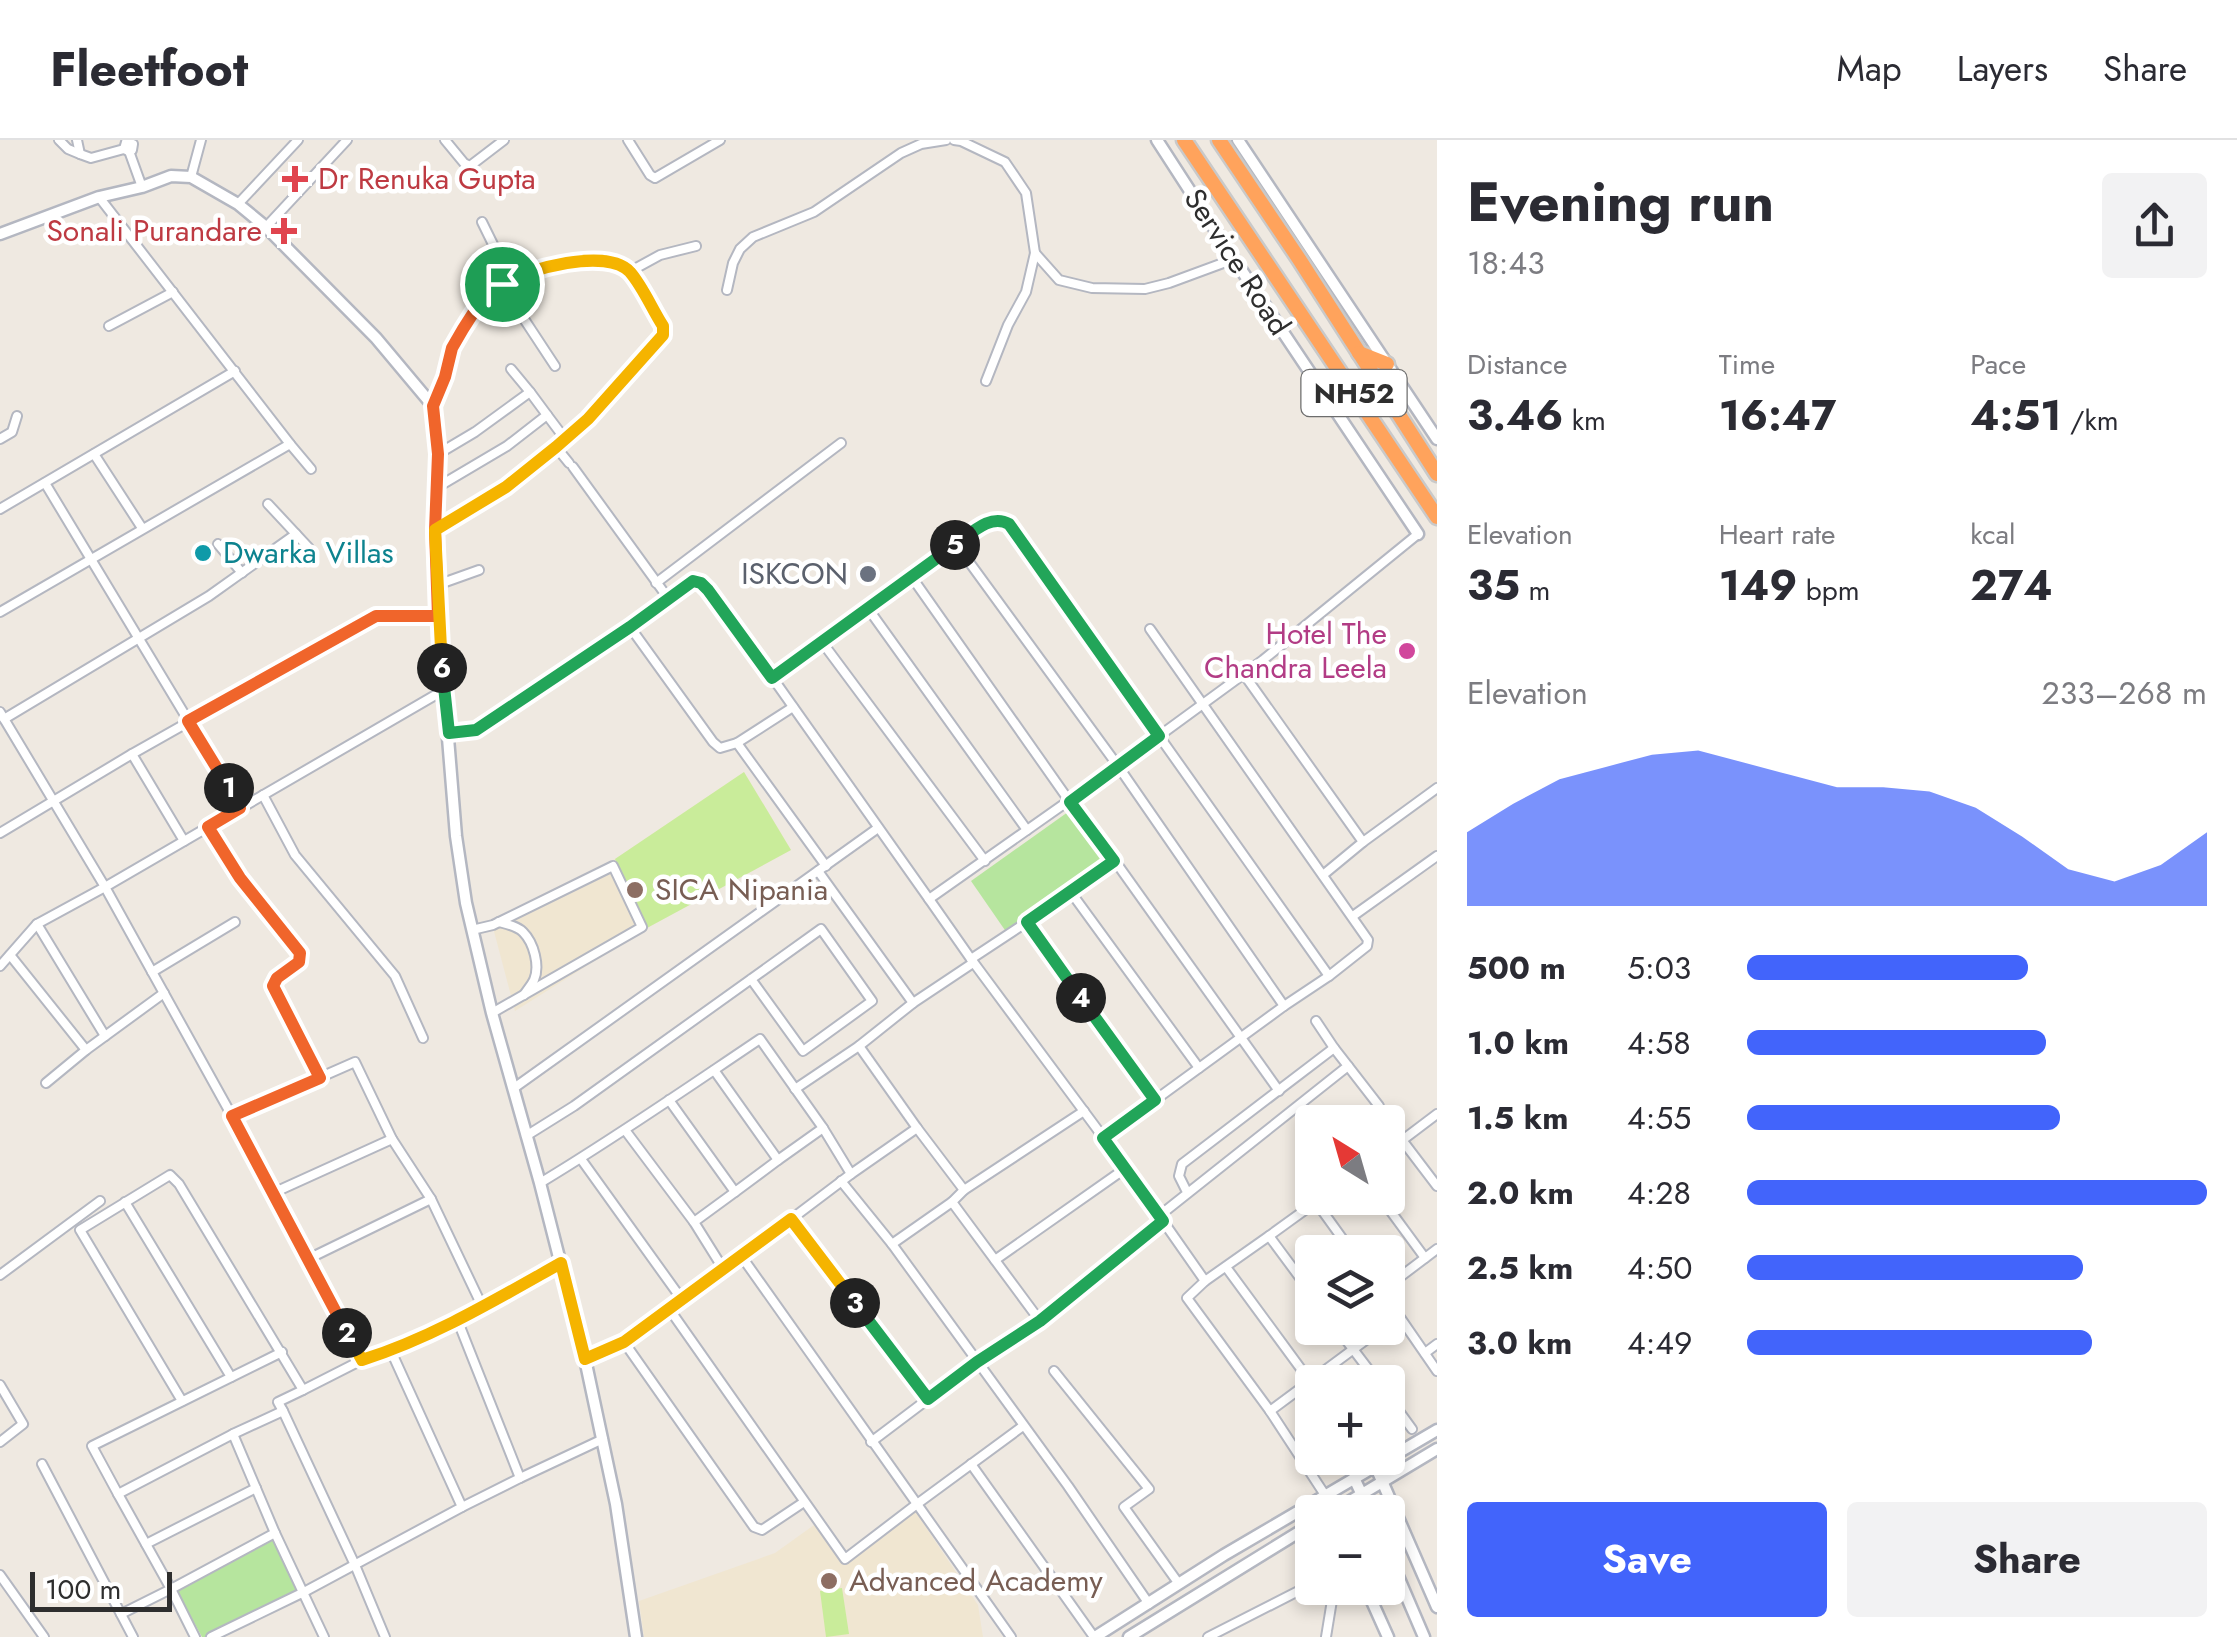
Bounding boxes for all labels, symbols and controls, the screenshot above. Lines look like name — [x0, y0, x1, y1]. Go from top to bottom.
text: Fleetfoot — [50, 35, 248, 104]
text: Map — [1837, 44, 1902, 94]
text: Layers — [1957, 44, 2048, 94]
text: Share — [2103, 44, 2187, 94]
place label: Dr Renuka Gupta — [318, 157, 536, 200]
text: Evening run — [1467, 162, 1774, 242]
marker: Dr Renuka Gupta — [282, 166, 308, 192]
button: share — [2102, 173, 2207, 278]
street label: Service Road — [1174, 180, 1301, 344]
place label: Sonali Purandare — [46, 209, 262, 252]
marker: Sonali Purandare — [271, 218, 297, 244]
text: 18:43 — [1467, 240, 1545, 286]
pin — [460, 242, 545, 327]
icon: arrive — [475, 257, 530, 312]
text: Distance — [1467, 344, 1567, 385]
text: Time — [1719, 344, 1775, 385]
text: Pace — [1970, 344, 2026, 385]
road number: NH52 — [1302, 370, 1406, 416]
text: 3.46 — [1467, 385, 1563, 446]
text: 16:47 — [1719, 385, 1836, 446]
text: 4:51 — [1970, 385, 2062, 446]
text: km — [1563, 400, 1606, 441]
text: /km — [2062, 400, 2119, 441]
text: Elevation — [1467, 514, 1573, 555]
text: Heart rate — [1719, 514, 1836, 555]
text: kcal — [1970, 514, 2016, 555]
pin: 5 — [930, 520, 980, 570]
text: 5 — [946, 524, 964, 565]
place label: Dwarka Villas — [223, 531, 394, 574]
marker: Dwarka Villas — [192, 542, 214, 564]
place label: ISKCON — [741, 552, 848, 595]
text: 35 — [1467, 555, 1520, 616]
text: 149 — [1719, 555, 1797, 616]
text: 274 — [1970, 555, 2053, 616]
marker: ISKCON — [857, 563, 879, 585]
text: m — [1520, 570, 1550, 611]
text: bpm — [1797, 570, 1860, 611]
place label: Hotel The Chandra Leela — [1204, 612, 1387, 689]
marker: Hotel The Chandra Leela — [1396, 640, 1418, 662]
pin: 6 — [417, 643, 467, 693]
text: 6 — [433, 647, 451, 688]
text: Elevation — [1467, 670, 1588, 716]
text: 233–268 m — [2041, 670, 2207, 716]
pin: 1 — [204, 763, 254, 813]
text: 1 — [222, 767, 236, 808]
place label: SICA Nipania — [655, 868, 828, 911]
marker: SICA Nipania — [624, 879, 646, 901]
text: 500 m — [1467, 945, 1566, 991]
text: 5:03 — [1627, 945, 1691, 991]
pin: 4 — [1056, 973, 1106, 1023]
text: 4 — [1071, 977, 1091, 1018]
text: 1.0 km — [1467, 1020, 1569, 1066]
text: 4:58 — [1627, 1020, 1691, 1066]
text: 1.5 km — [1467, 1095, 1569, 1141]
text: 4:55 — [1627, 1095, 1691, 1141]
north arrow — [1295, 1105, 1405, 1215]
map controls — [1295, 1105, 1405, 1605]
text: 2.0 km — [1467, 1170, 1574, 1216]
text: 4:28 — [1627, 1170, 1691, 1216]
button: layers — [1295, 1235, 1405, 1345]
text: 2.5 km — [1467, 1245, 1573, 1291]
text: 4:50 — [1627, 1245, 1693, 1291]
pin: 3 — [830, 1278, 880, 1328]
text: 3 — [846, 1282, 864, 1323]
pin: 2 — [322, 1308, 372, 1358]
text: 2 — [338, 1312, 356, 1353]
text: 3.0 km — [1467, 1320, 1572, 1366]
text: 4:49 — [1627, 1320, 1692, 1366]
button: + — [1295, 1365, 1405, 1475]
button: − — [1295, 1495, 1405, 1605]
button: Save — [1467, 1502, 1827, 1617]
button: Share — [1847, 1502, 2207, 1617]
place label: Advanced Academy — [849, 1559, 1104, 1602]
scale bar — [30, 1567, 172, 1612]
text: 100 m — [45, 1569, 121, 1610]
marker: Advanced Academy — [818, 1570, 840, 1592]

